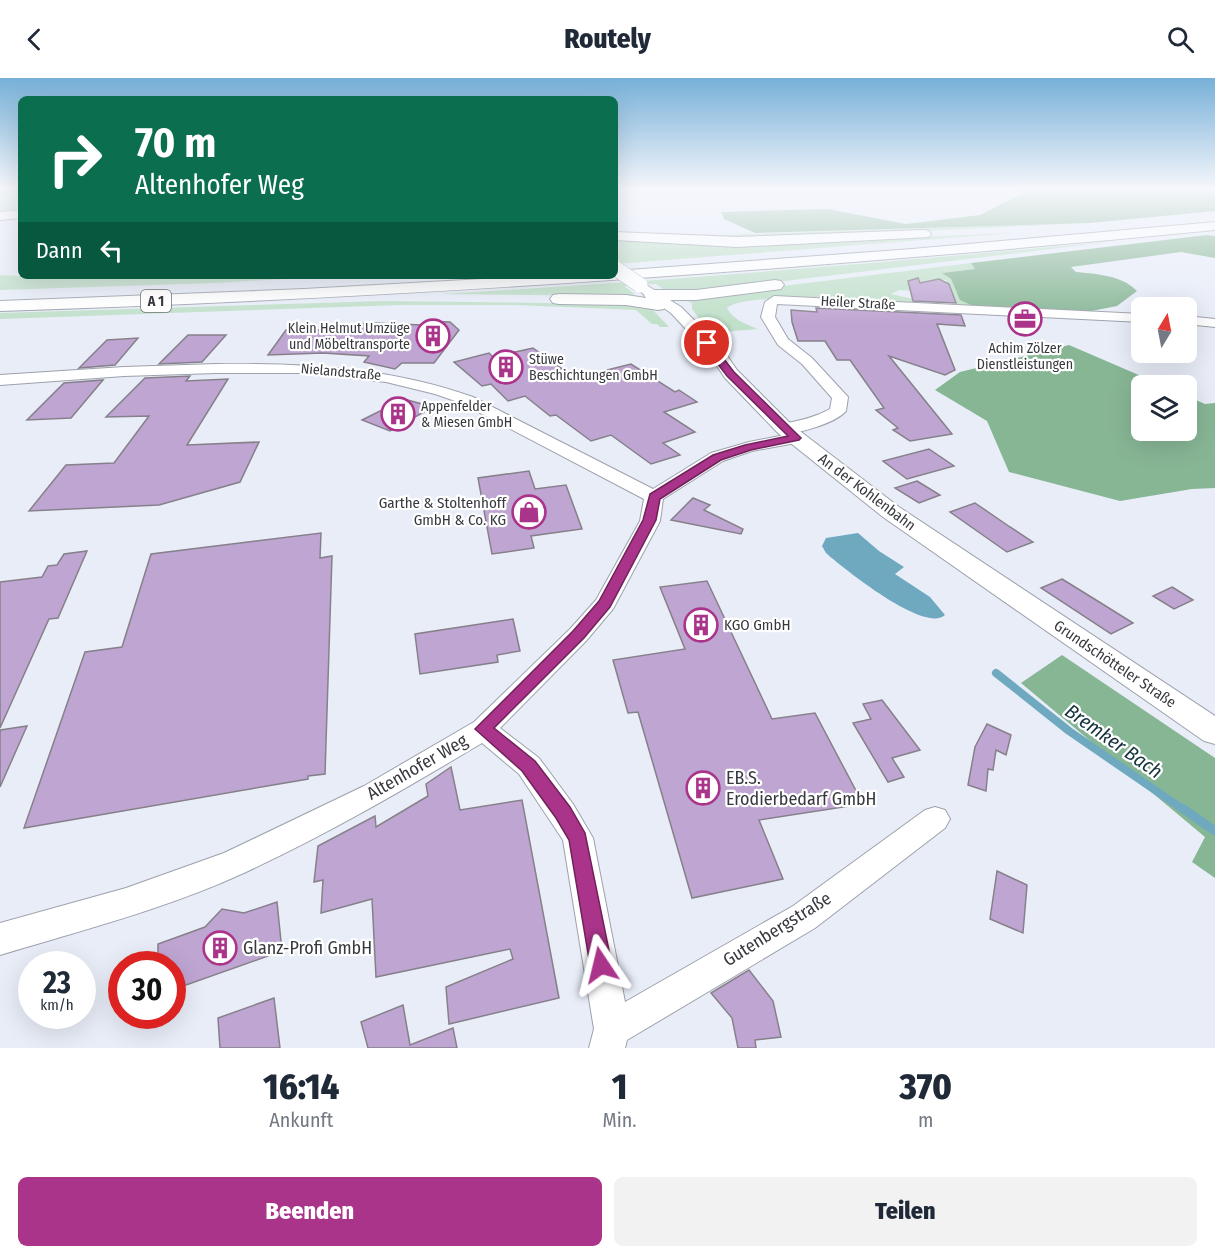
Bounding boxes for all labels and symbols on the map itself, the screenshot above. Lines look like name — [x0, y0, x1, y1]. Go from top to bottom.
road number: A 1 — [141, 290, 171, 312]
street label: Heiler Straße — [820, 293, 896, 313]
north arrow — [1131, 297, 1197, 363]
office icon: Achim Zölzer Dienstleistungen — [1007, 301, 1043, 337]
pin — [681, 317, 732, 368]
building icon: Klein Helmut Umzüge und Möbeltransporte — [415, 318, 451, 354]
place label: Klein Helmut Umzüge und Möbeltransporte — [288, 320, 410, 353]
place label: Achim Zölzer Dienstleistungen — [977, 340, 1073, 373]
building icon: Stüwe Beschichtungen GmbH — [488, 349, 524, 385]
place label: Stüwe Beschichtungen GmbH — [529, 351, 658, 384]
street label: Nielandstraße — [300, 360, 382, 384]
building icon: Appenfelder & Miesen GmbH — [380, 396, 416, 432]
place label: Appenfelder & Miesen GmbH — [421, 398, 512, 431]
street label: An der Kohlenbahn — [815, 450, 919, 534]
place label: Garthe & Stoltenhoff GmbH & Co. KG — [379, 494, 507, 529]
shop icon: Garthe & Stoltenhoff GmbH & Co. KG — [511, 494, 547, 530]
building icon: KGO GmbH — [683, 607, 719, 643]
place label: KGO GmbH — [724, 616, 790, 634]
street label: Grundschötteler Straße — [1051, 616, 1179, 712]
water label: Bremker Bach — [1061, 699, 1167, 783]
street label: Altenhofer Weg — [363, 729, 472, 805]
place label: EB.S. Erodierbedarf GmbH — [726, 767, 876, 810]
building icon: EB.S. Erodierbedarf GmbH — [685, 770, 721, 806]
street label: Gutenbergstraße — [719, 887, 835, 971]
building icon: Glanz-Profi GmbH — [202, 930, 238, 966]
position arrow — [569, 933, 633, 997]
place label: Glanz-Profi GmbH — [243, 937, 372, 959]
speed limit sign: 30 — [108, 951, 186, 1029]

